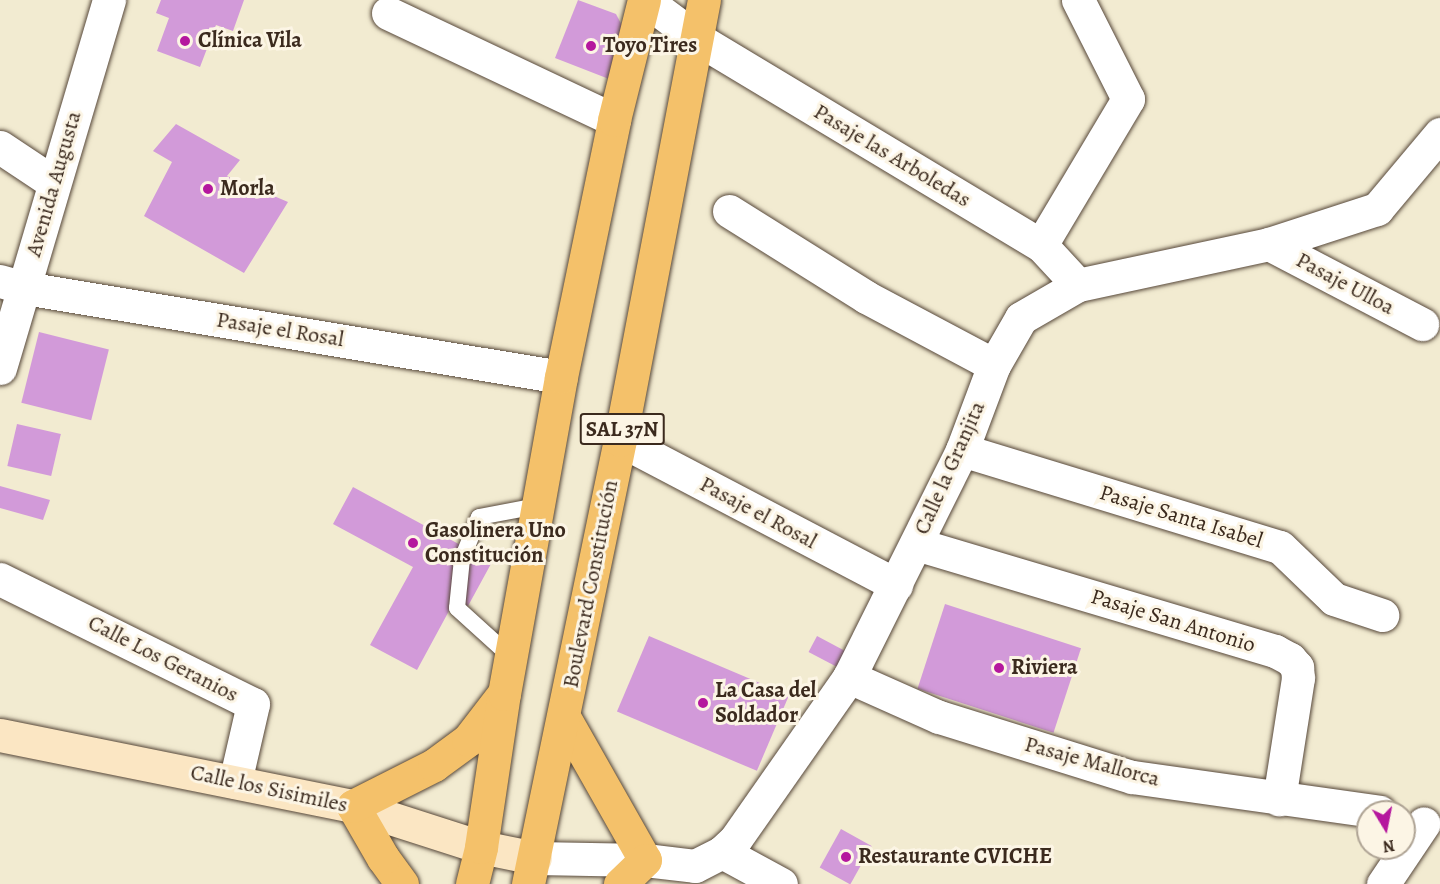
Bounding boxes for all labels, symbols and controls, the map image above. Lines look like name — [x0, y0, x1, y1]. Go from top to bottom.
place label: Clínica Vila — [198, 28, 302, 54]
marker: Clínica Vila — [176, 32, 194, 50]
place label: Toyo Tires — [603, 33, 697, 59]
marker: Toyo Tires — [584, 39, 598, 53]
street label: Pasaje las Arboledas — [809, 99, 975, 213]
street label: Avenida Augusta — [21, 108, 87, 260]
place label: Morla — [220, 176, 275, 202]
marker: Morla — [201, 182, 215, 196]
street label: Pasaje Ulloa — [1291, 247, 1399, 321]
street label: Pasaje el Rosal — [214, 307, 346, 353]
street label: Calle la Granjita — [909, 397, 991, 539]
road number: SAL 37N — [578, 411, 666, 447]
street label: Pasaje el Rosal — [695, 471, 821, 555]
street label: Boulevard Constitución — [558, 478, 624, 690]
street label: Pasaje Santa Isabel — [1096, 480, 1266, 554]
place label: Gasolinera Uno Constitución — [425, 517, 566, 568]
marker: Gasolinera Uno Constitución — [406, 536, 420, 550]
street label: Pasaje San Antonio — [1088, 583, 1258, 659]
street label: Calle Los Geranios — [84, 610, 242, 708]
place label: Riviera — [1011, 655, 1078, 681]
marker: Riviera — [992, 661, 1006, 675]
place label: La Casa del Soldador — [715, 677, 816, 728]
marker: La Casa del Soldador — [696, 696, 710, 710]
street label: Pasaje Mallorca — [1022, 731, 1162, 793]
street label: Calle los Sisimiles — [188, 759, 350, 819]
north arrow — [1356, 800, 1416, 860]
text: N — [1381, 834, 1396, 858]
place label: Restaurante CVICHE — [858, 844, 1052, 870]
marker: Restaurante CVICHE — [839, 850, 853, 864]

